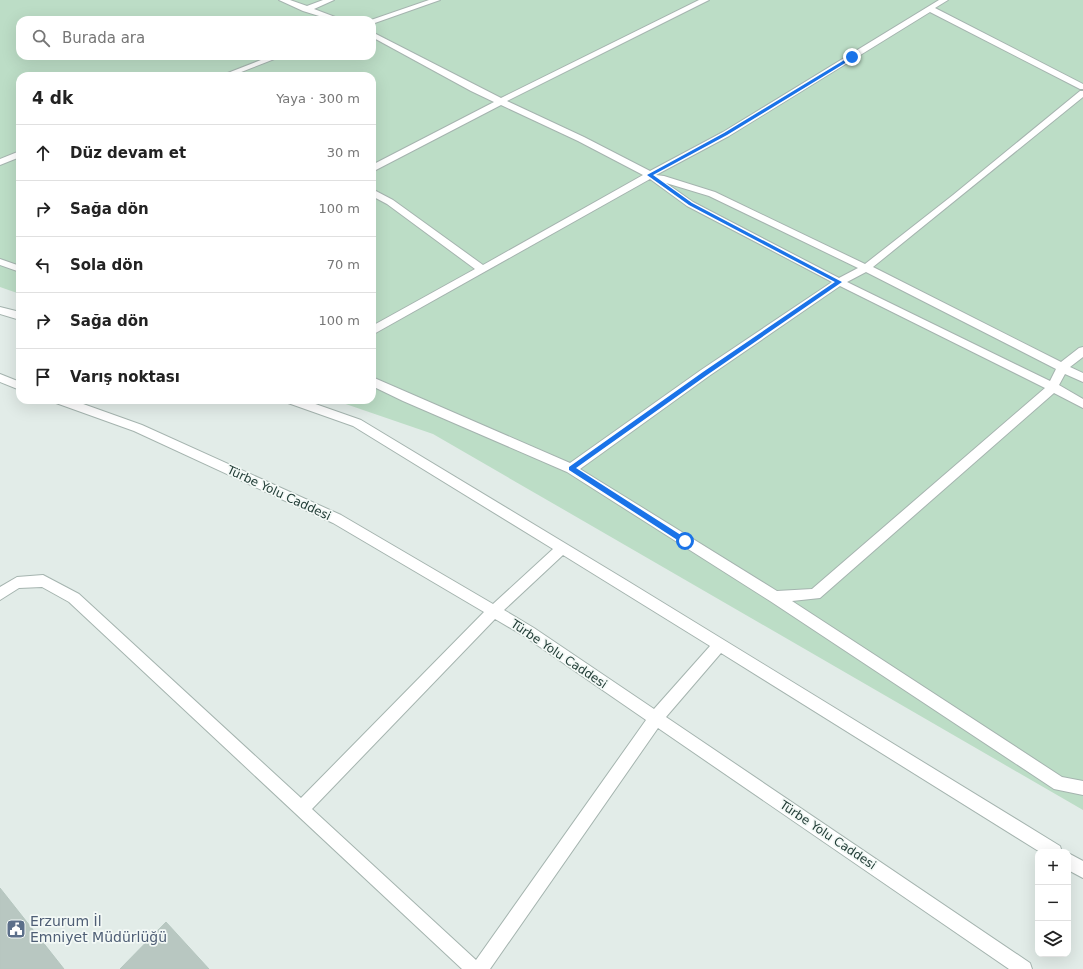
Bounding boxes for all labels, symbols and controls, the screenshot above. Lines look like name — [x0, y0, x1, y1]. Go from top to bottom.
search box — [16, 16, 376, 60]
icon: search — [30, 27, 52, 49]
text: Burada ara — [62, 29, 145, 47]
route end — [843, 48, 861, 66]
text: 4 dk — [32, 88, 73, 108]
text: Yaya · 300 m — [276, 91, 360, 106]
icon: ahead — [32, 142, 54, 164]
text: Düz devam et — [70, 144, 186, 162]
text: 30 m — [327, 145, 360, 160]
icon: right — [32, 198, 54, 220]
text: Sağa dön — [70, 200, 149, 218]
text: 100 m — [318, 201, 360, 216]
icon: left — [32, 254, 54, 276]
text: Sola dön — [70, 256, 143, 274]
text: 70 m — [327, 257, 360, 272]
icon: right — [32, 310, 54, 332]
text: Sağa dön — [70, 312, 149, 330]
text: 100 m — [318, 313, 360, 328]
icon: arrive — [32, 366, 54, 388]
text: Varış noktası — [70, 368, 180, 386]
street label: Türbe Yolu Caddesi — [224, 462, 333, 523]
route start — [676, 532, 694, 550]
street label: Türbe Yolu Caddesi — [507, 616, 610, 691]
street label: Türbe Yolu Caddesi — [776, 797, 879, 872]
map controls — [1035, 849, 1071, 957]
button: + — [1035, 849, 1071, 885]
button: − — [1035, 885, 1071, 921]
place label: Erzurum İl Emniyet Müdürlüğü — [30, 912, 167, 945]
public building icon: Erzurum İl Emniyet Müdürlüğü — [5, 918, 27, 940]
button: layers — [1035, 921, 1071, 957]

